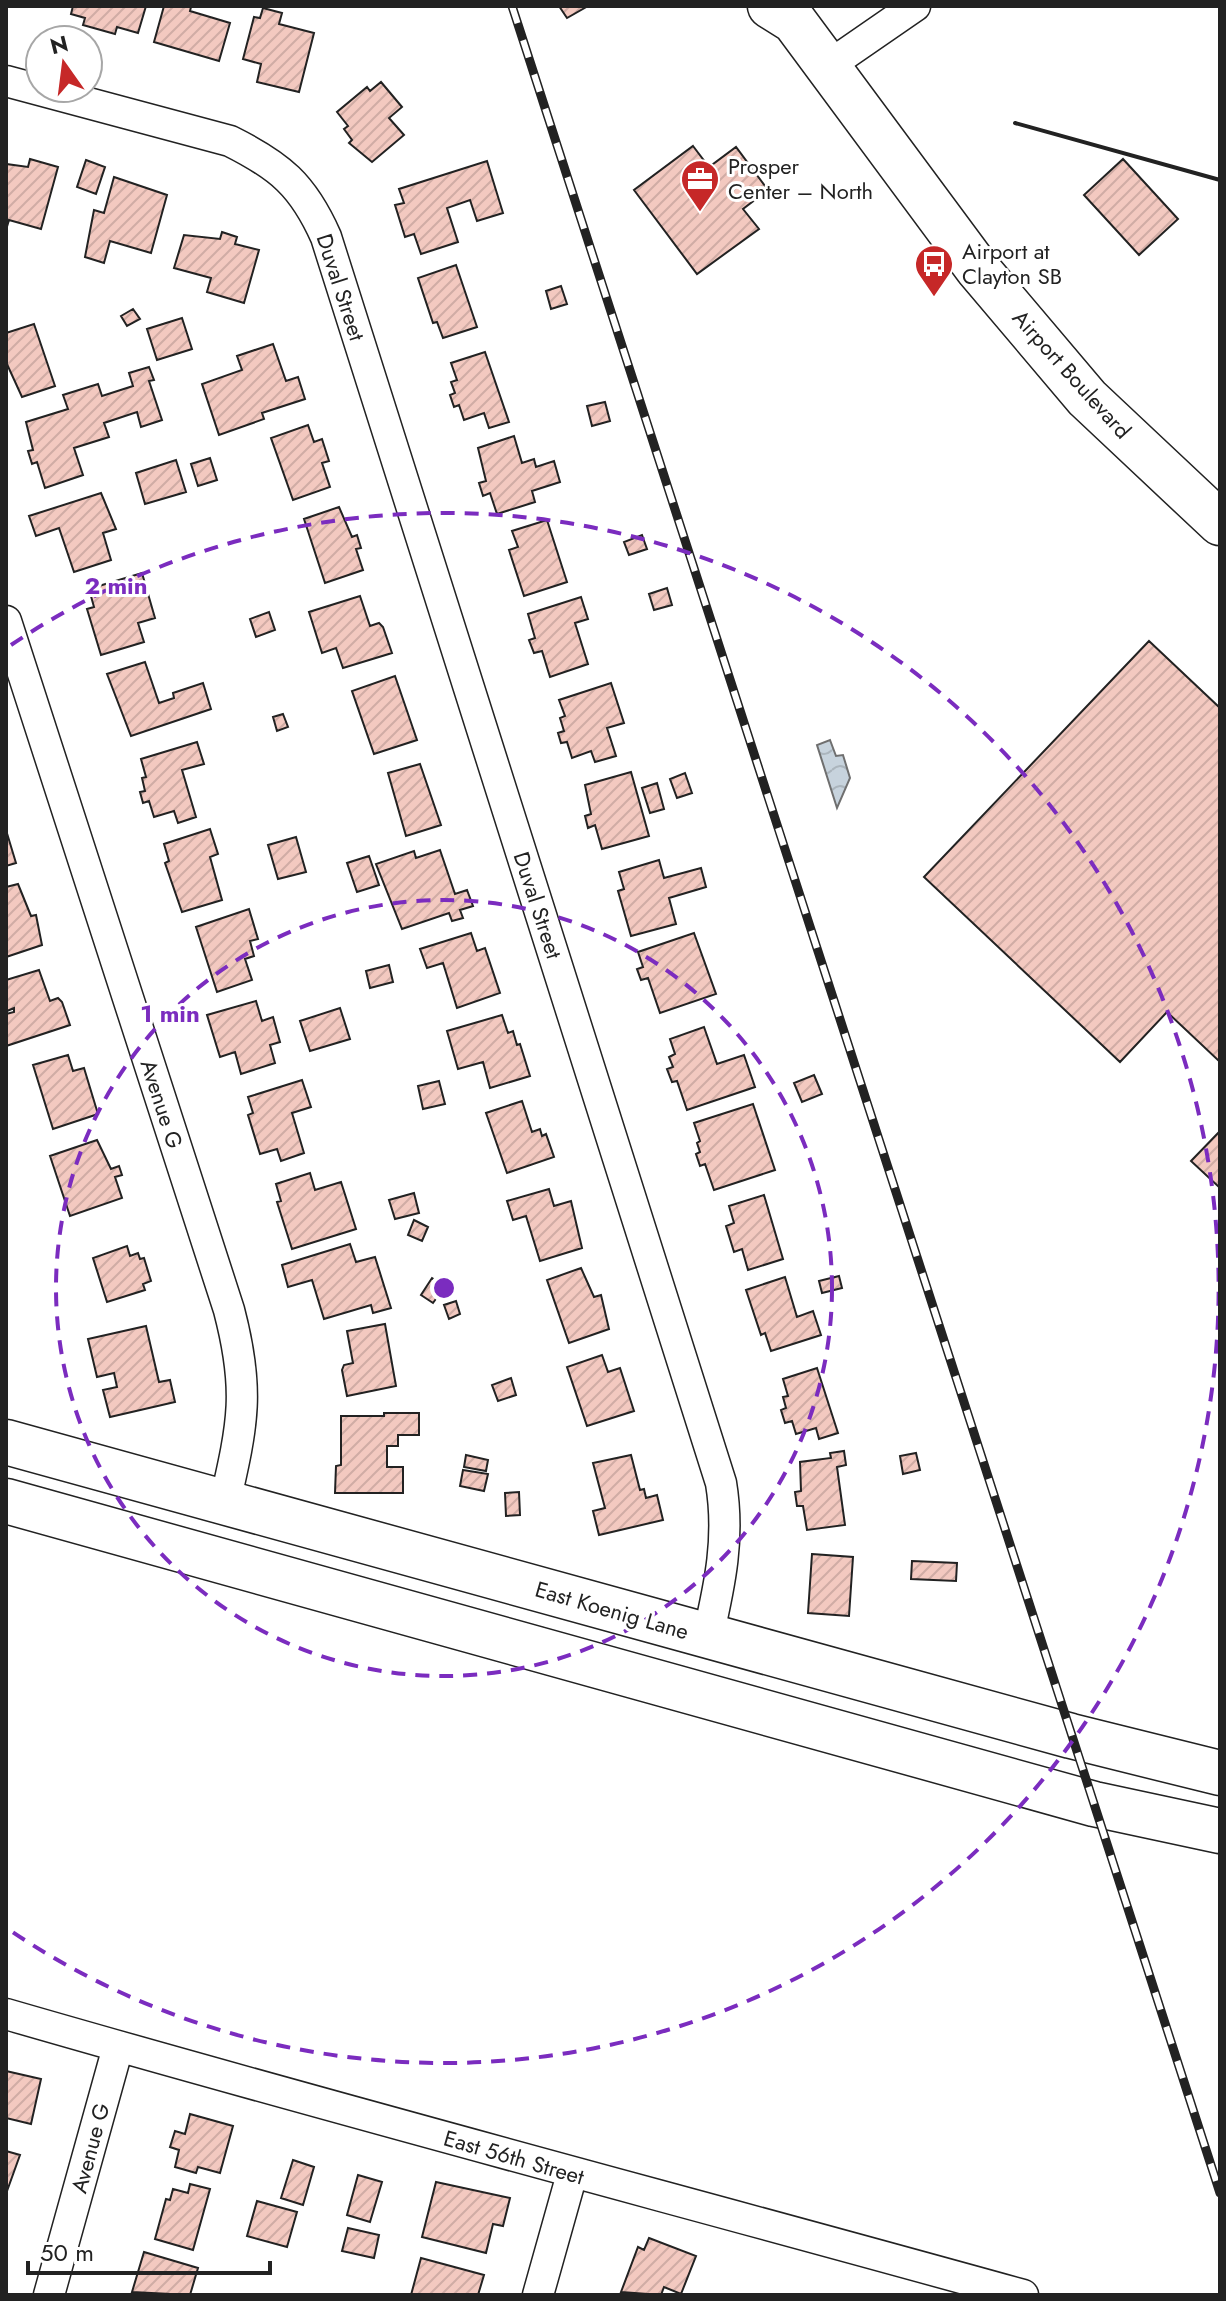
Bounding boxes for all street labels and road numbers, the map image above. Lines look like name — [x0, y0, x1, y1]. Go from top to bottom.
street label: Duval Street — [309, 229, 374, 345]
street label: Airport Boulevard — [1005, 302, 1139, 446]
street label: Duval Street — [506, 847, 571, 963]
street label: Avenue G — [133, 1055, 191, 1153]
street label: East Koenig Lane — [531, 1573, 693, 1647]
street label: Avenue G — [63, 2099, 117, 2197]
street label: East 56th Street — [440, 2122, 589, 2192]

